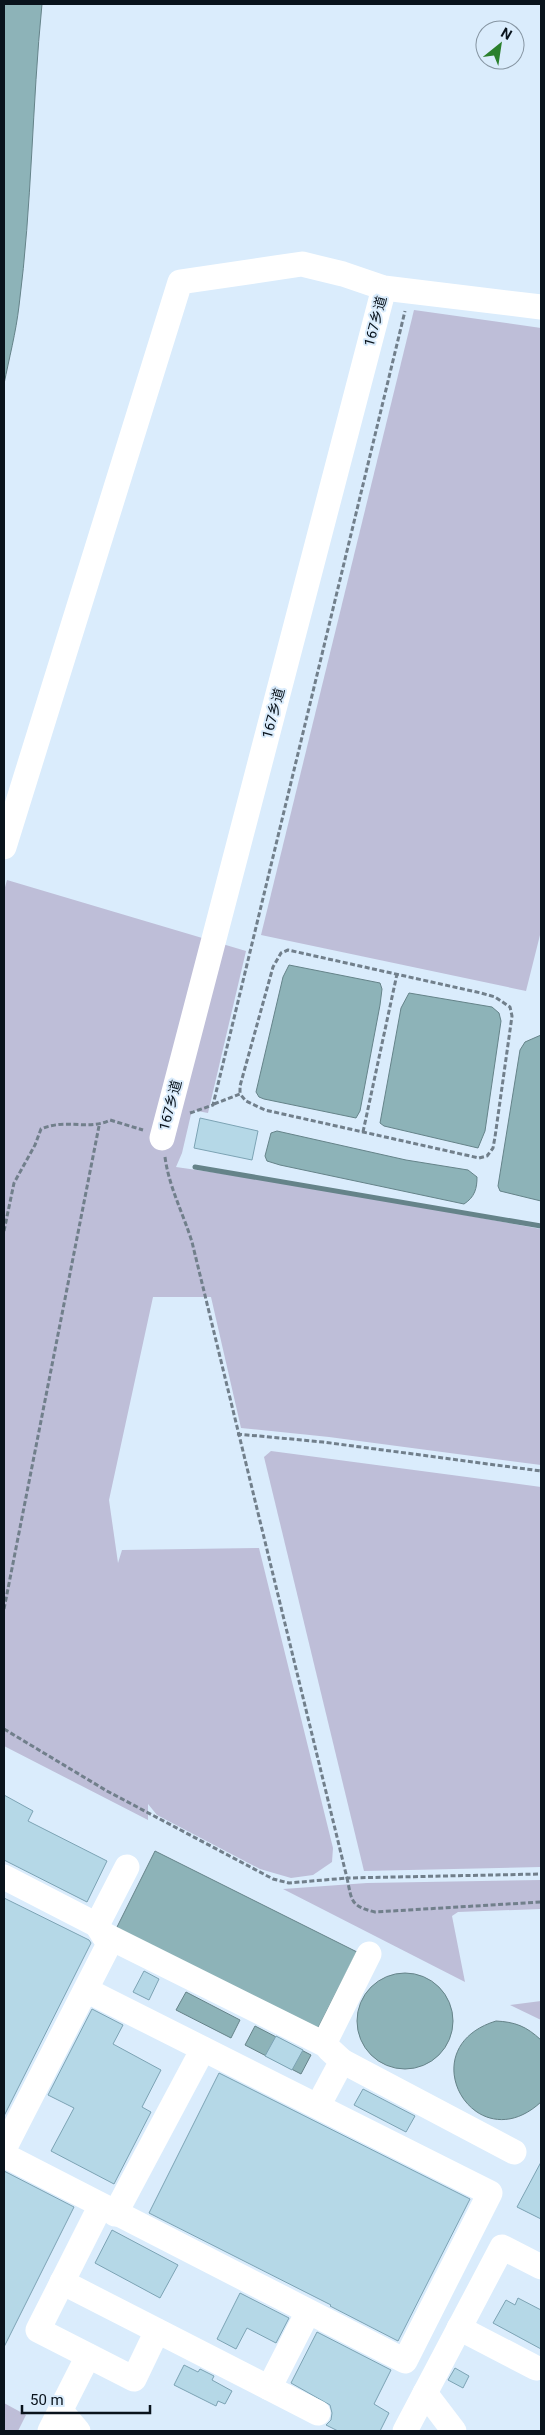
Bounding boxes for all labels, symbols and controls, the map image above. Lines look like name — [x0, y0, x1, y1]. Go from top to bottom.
north arrow — [475, 20, 525, 70]
text: N — [498, 24, 515, 43]
street label: 167乡道 — [361, 294, 389, 348]
street label: 167乡道 — [259, 686, 287, 740]
street label: 167乡道 — [156, 1078, 184, 1132]
scale bar — [22, 2382, 150, 2414]
text: 50 m — [30, 2391, 64, 2409]

